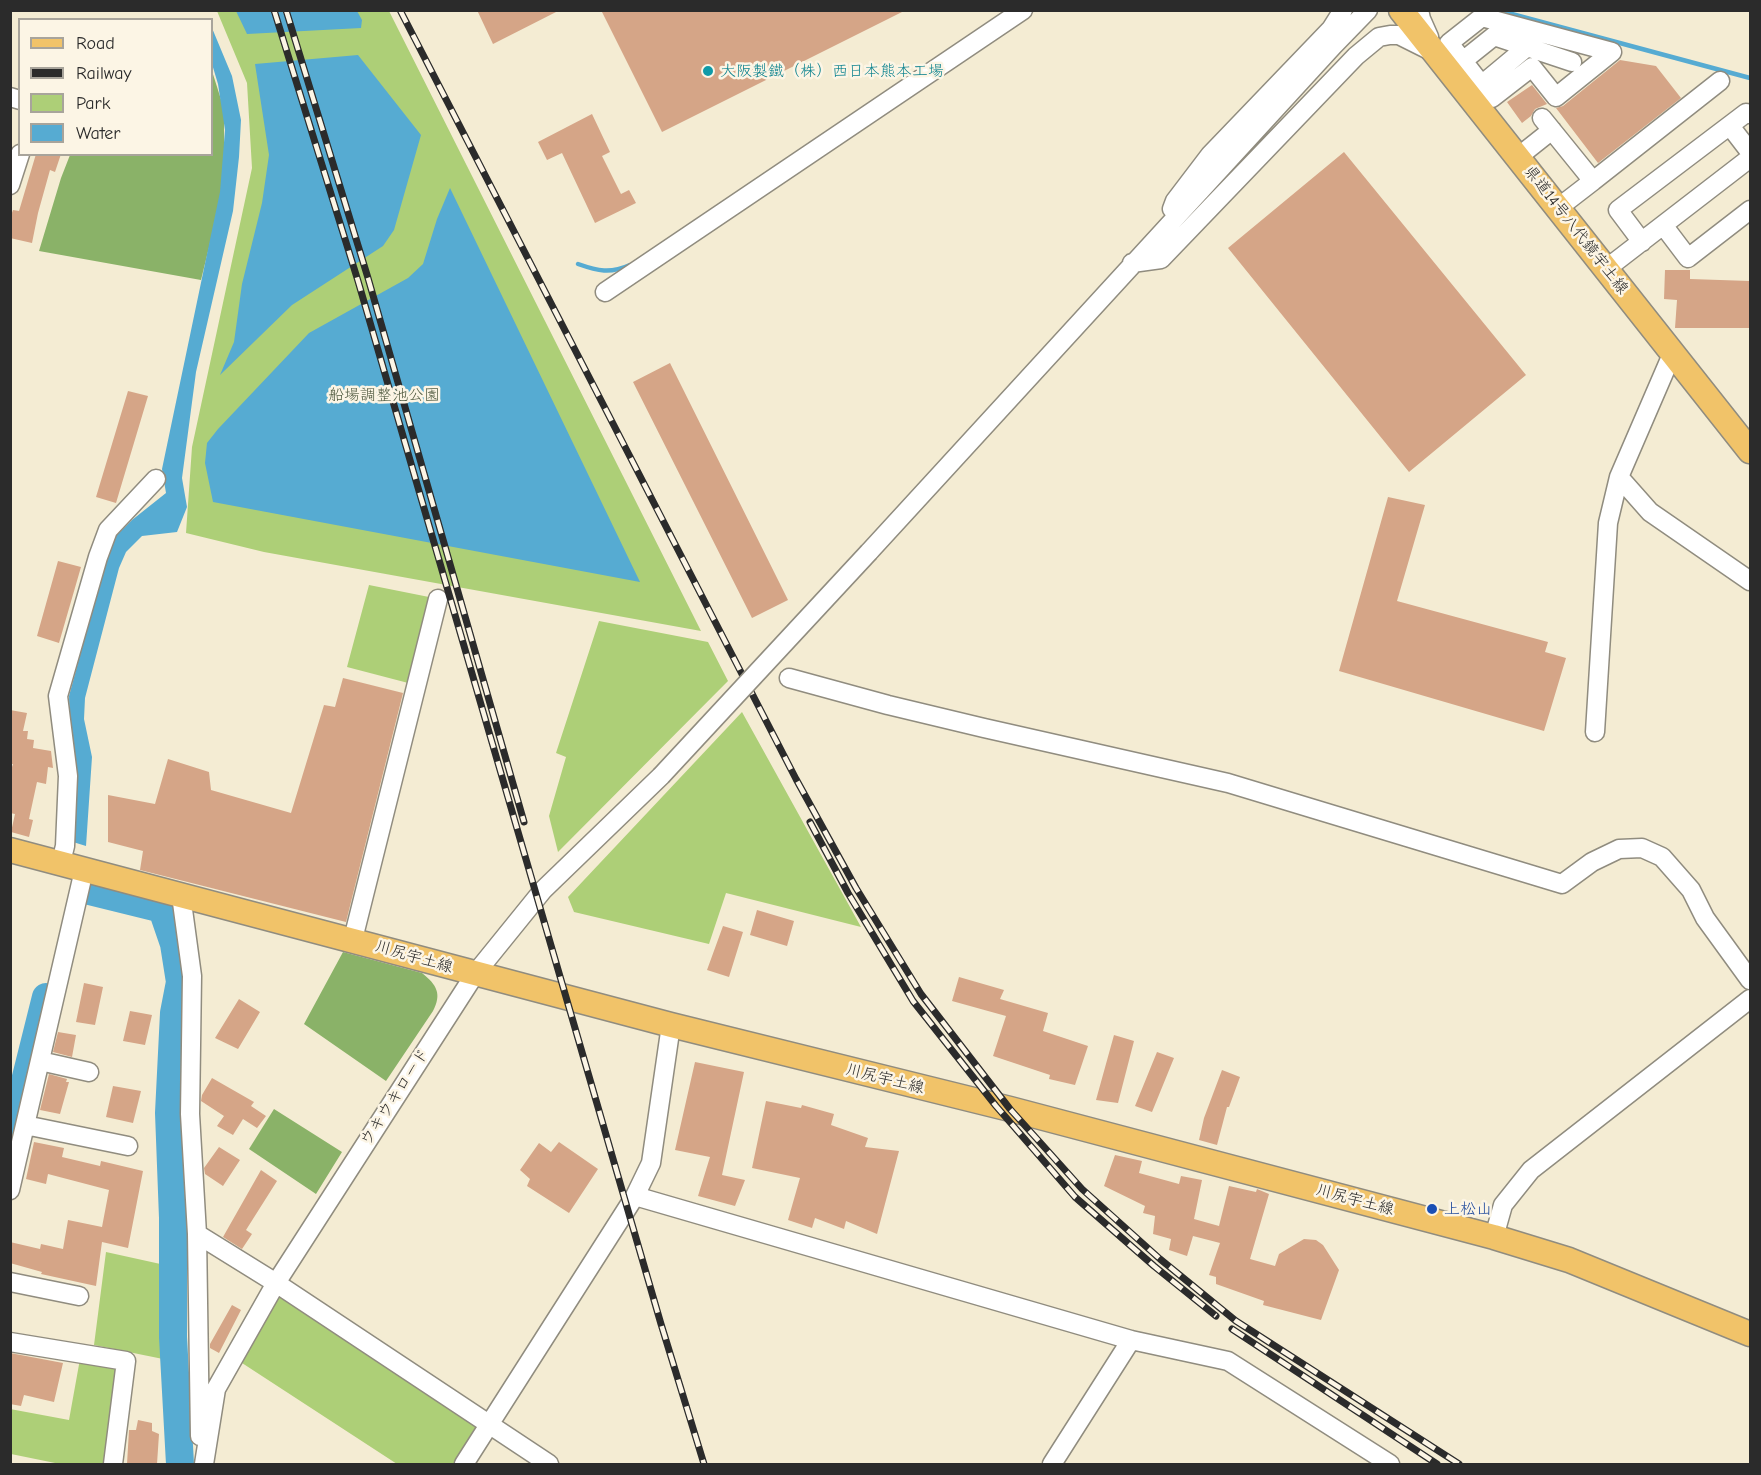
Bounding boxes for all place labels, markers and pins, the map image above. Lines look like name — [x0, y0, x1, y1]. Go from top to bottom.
place label: 大阪製鐵（株）西日本熊本工場 — [720, 61, 944, 81]
marker: 大阪製鐵（株）西日本熊本工場 — [701, 64, 715, 78]
place label: 上松山 — [1444, 1199, 1492, 1219]
marker: 上松山 — [1425, 1202, 1439, 1216]

